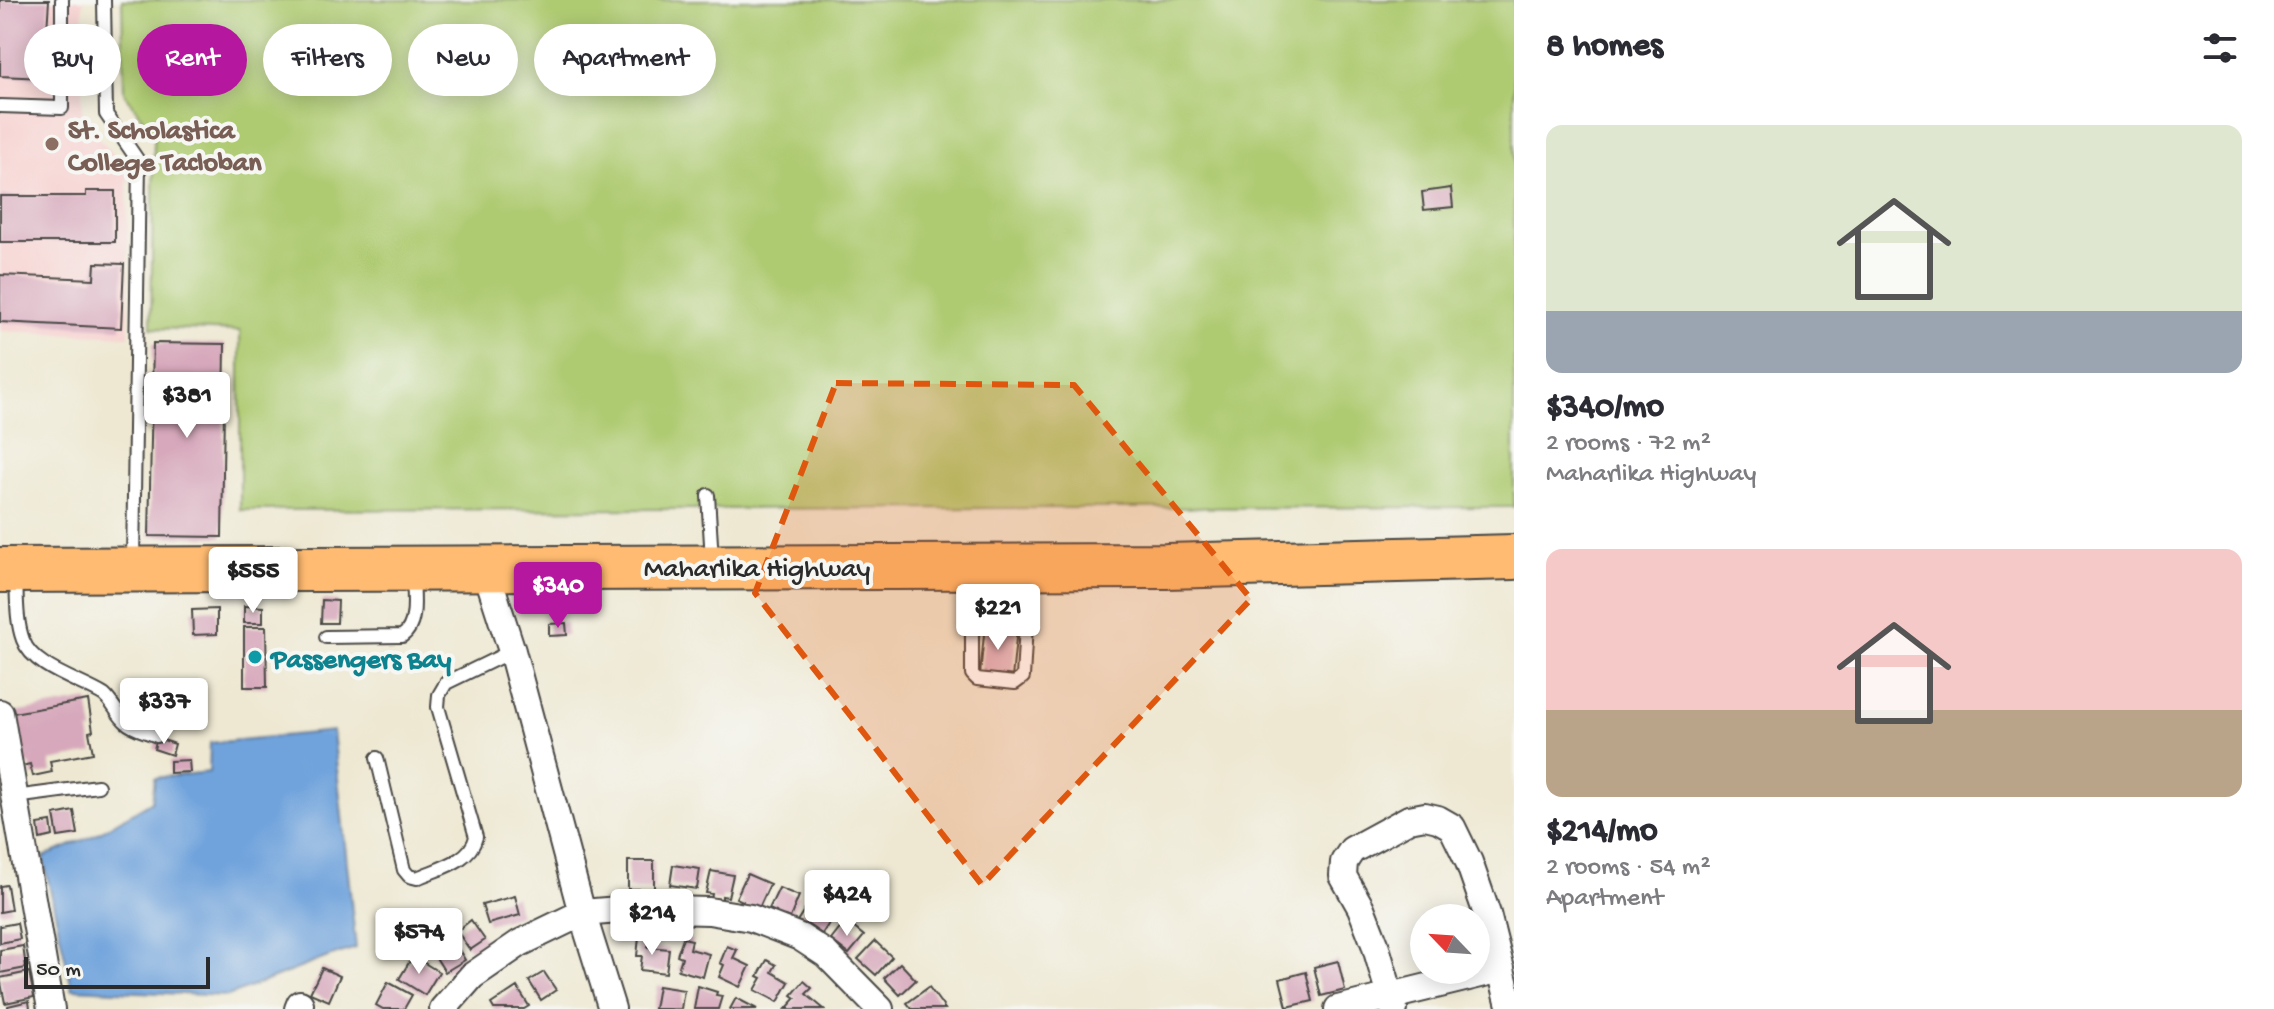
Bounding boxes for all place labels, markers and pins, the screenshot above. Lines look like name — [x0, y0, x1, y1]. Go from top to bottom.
place label: St. Scholastica College Tacloban — [68, 116, 262, 181]
marker: St. Scholastica College Tacloban — [43, 135, 61, 153]
pin: $381 — [140, 372, 234, 440]
pin: $555 — [206, 547, 300, 615]
pin: $340 — [511, 562, 605, 630]
pin: $221 — [951, 584, 1045, 652]
place label: Passengers Bay — [269, 645, 451, 678]
marker: Passengers Bay — [246, 648, 264, 666]
pin: $337 — [117, 678, 211, 746]
pin: $424 — [800, 870, 894, 938]
pin: $214 — [605, 889, 699, 957]
pin: $574 — [372, 908, 466, 976]

